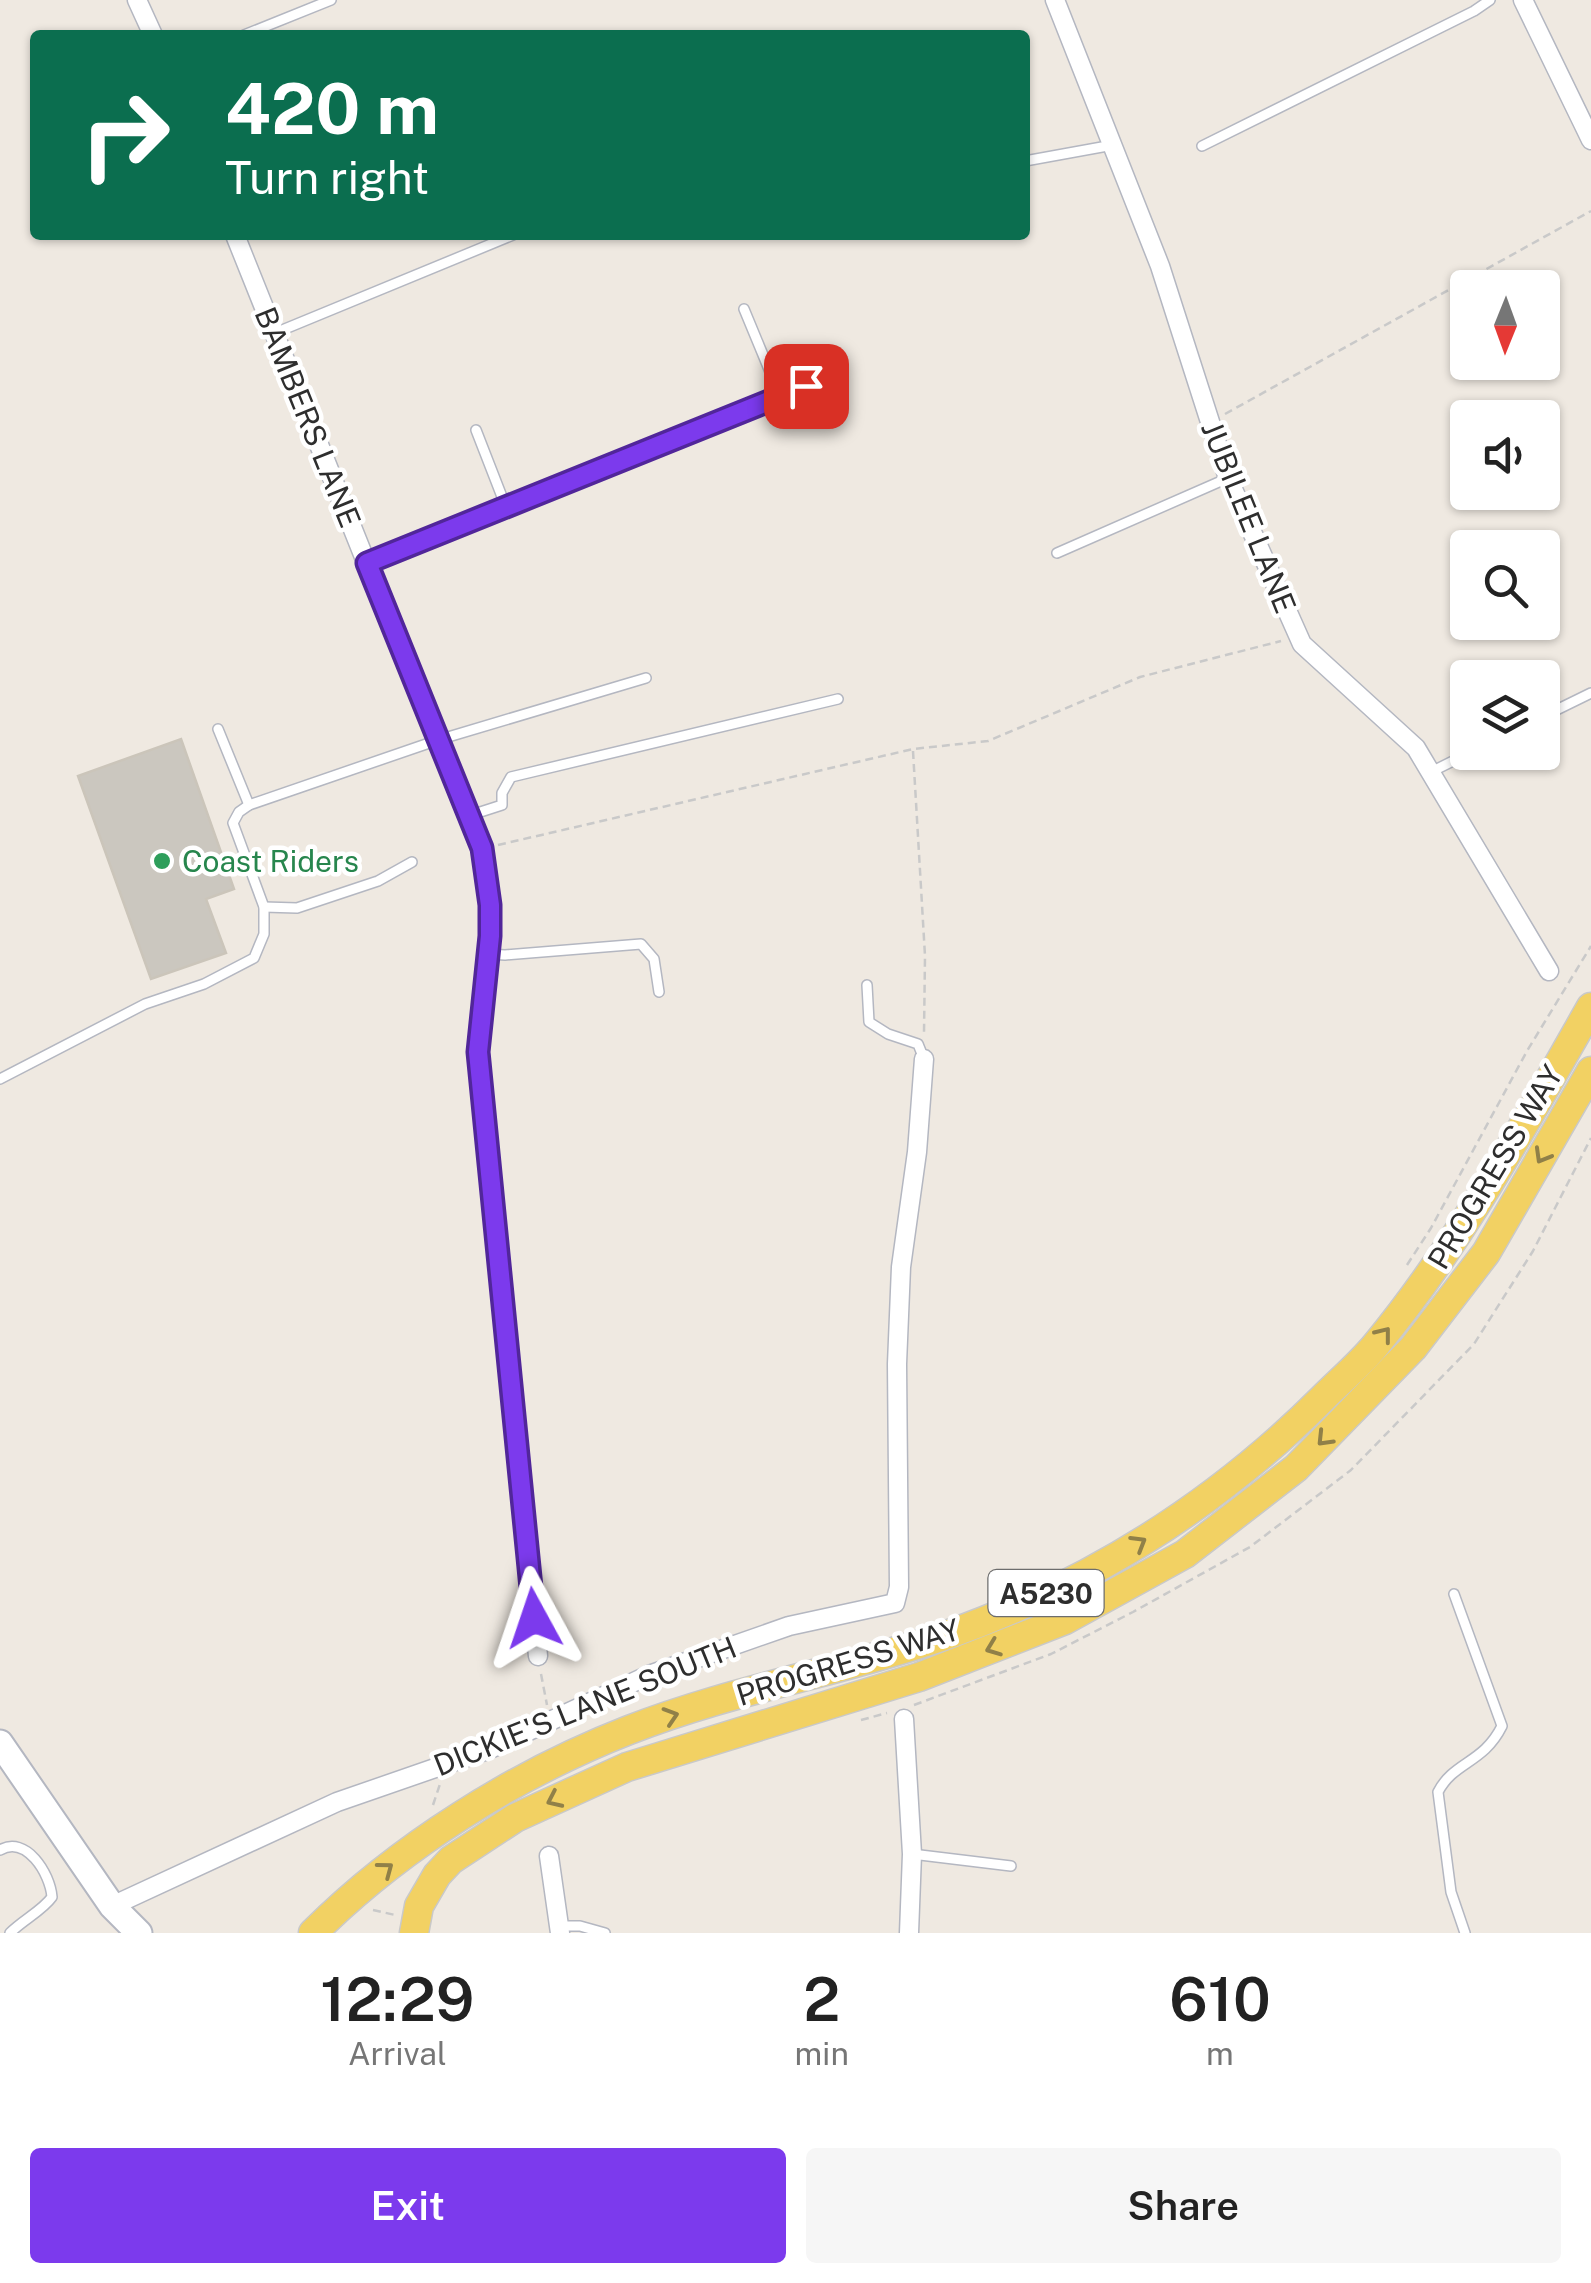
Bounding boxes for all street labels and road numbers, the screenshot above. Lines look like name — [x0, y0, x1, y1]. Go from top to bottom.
street label: BAMBERS LANE — [247, 302, 369, 532]
street label: JUBILEE LANE — [1194, 416, 1304, 618]
street label: PROGRESS WAY — [1420, 1059, 1570, 1275]
road number: A5230 — [988, 1570, 1104, 1616]
street label: PROGRESS WAY — [732, 1611, 964, 1713]
street label: DICKIE'S LANE SOUTH — [429, 1629, 741, 1783]

